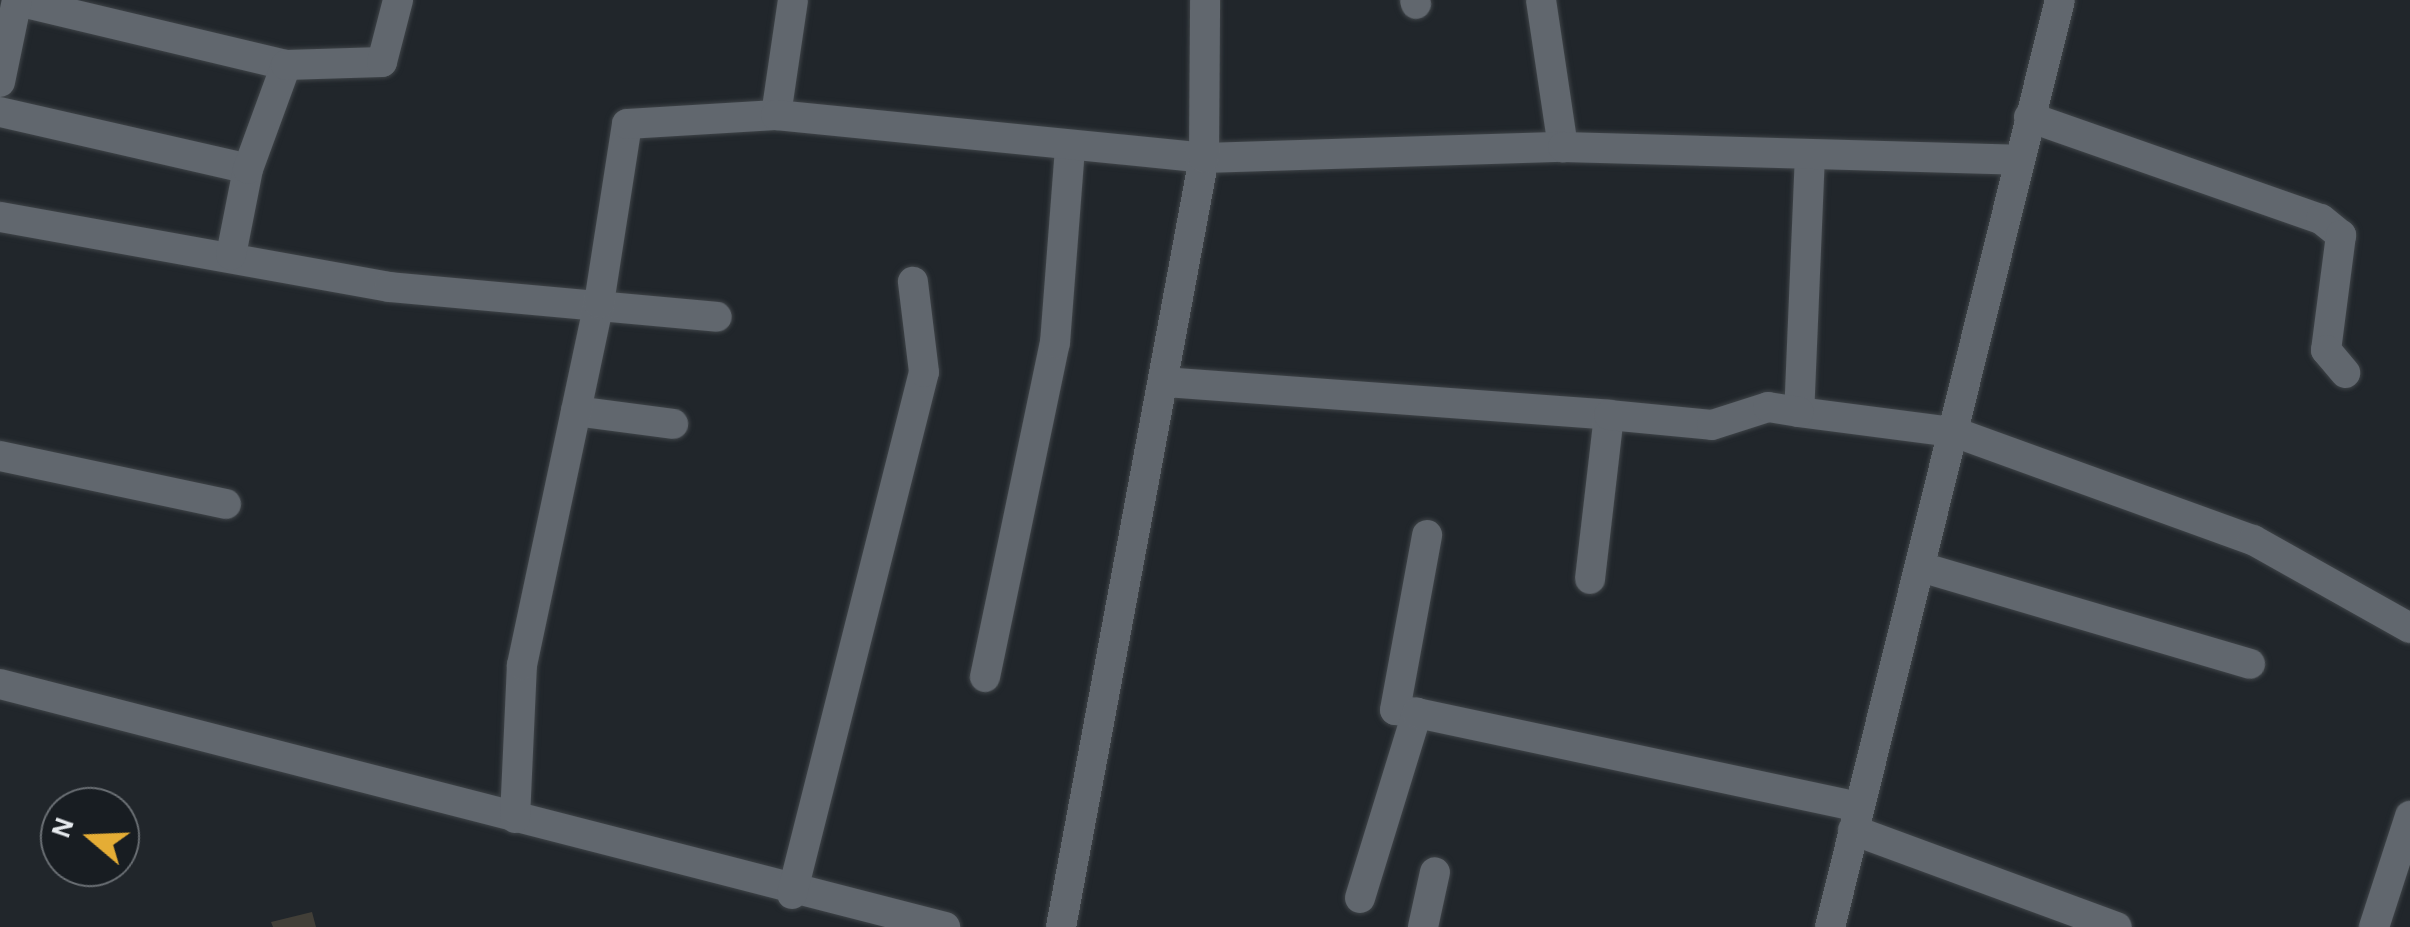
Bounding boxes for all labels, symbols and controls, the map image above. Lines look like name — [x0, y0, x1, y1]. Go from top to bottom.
north arrow — [40, 787, 140, 887]
text: N — [47, 814, 80, 842]

